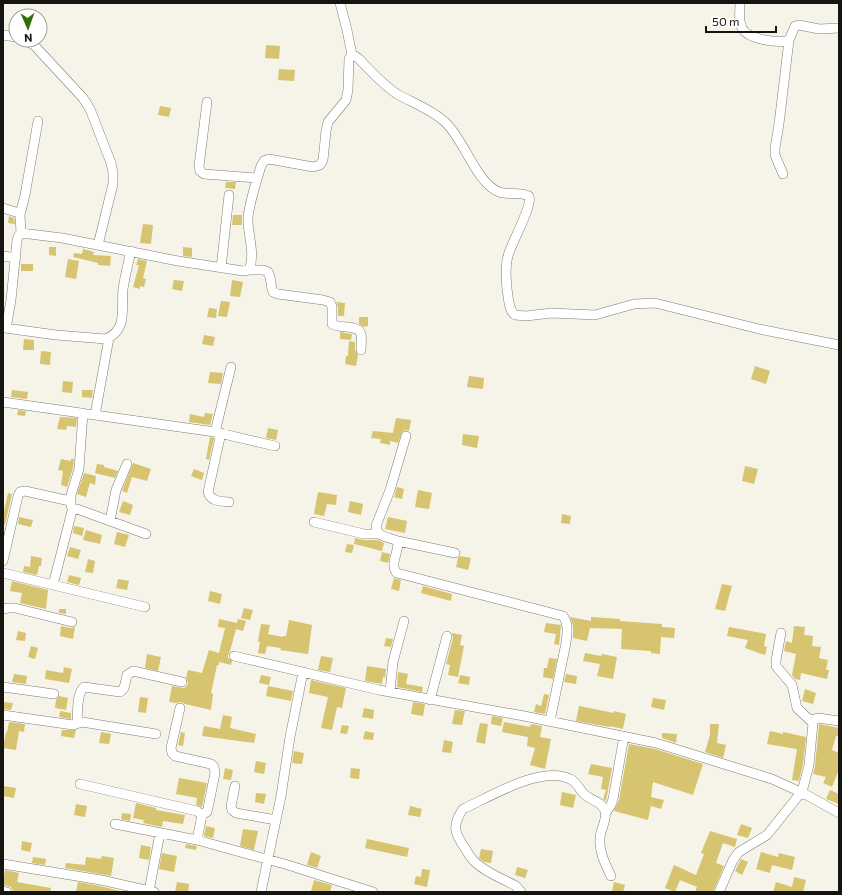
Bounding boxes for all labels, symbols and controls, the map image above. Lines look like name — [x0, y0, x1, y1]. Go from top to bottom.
north arrow — [8, 8, 48, 48]
scale bar — [706, 8, 776, 34]
text: 50 m — [712, 14, 740, 28]
text: N — [24, 32, 33, 45]

